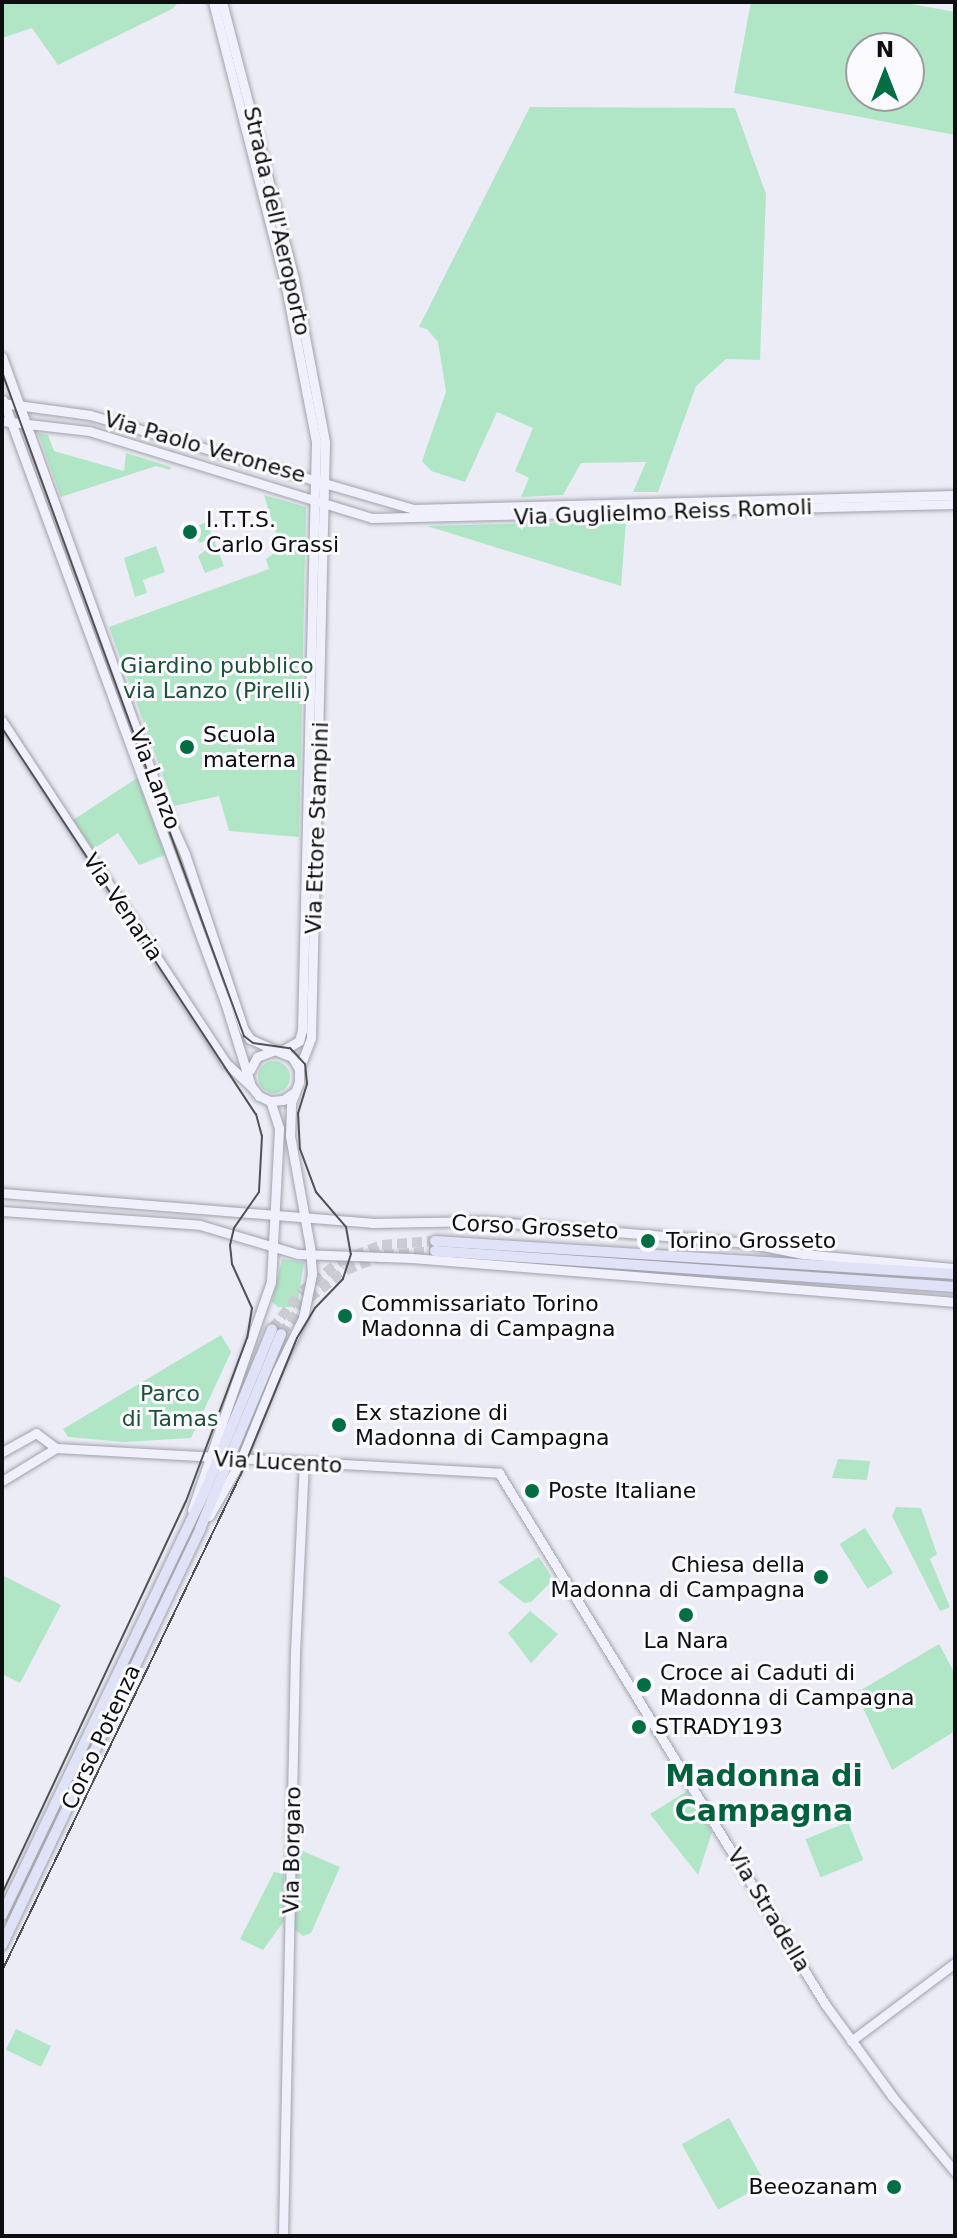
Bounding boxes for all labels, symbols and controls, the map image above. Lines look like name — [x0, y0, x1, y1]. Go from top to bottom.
north arrow — [845, 32, 925, 112]
text: N — [876, 37, 894, 62]
street label: Strada dell'Aeroporto — [238, 104, 316, 338]
street label: Via Paolo Veronese — [101, 406, 309, 488]
street label: Via Guglielmo Reiss Romoli — [513, 494, 813, 530]
place label: I.T.T.S. Carlo Grassi — [206, 506, 339, 558]
marker: I.T.T.S. Carlo Grassi — [181, 523, 199, 541]
park label: Giardino pubblico via Lanzo (Pirelli) — [120, 652, 314, 704]
place label: Scuola materna — [203, 721, 296, 772]
street label: Via Ettore Stampini — [300, 721, 334, 935]
street label: Via Lanzo — [124, 725, 186, 833]
marker: Scuola materna — [178, 738, 196, 756]
street label: Via Venaria — [77, 848, 169, 966]
street label: Corso Grosseto — [451, 1209, 619, 1245]
place label: Torino Grosseto — [666, 1228, 836, 1254]
marker: Torino Grosseto — [637, 1230, 659, 1252]
place label: Commissariato Torino Madonna di Campagna — [361, 1290, 615, 1342]
marker: Commissariato Torino Madonna di Campagna — [336, 1307, 354, 1325]
park label: Parco di Tamas — [122, 1380, 218, 1432]
place label: Ex stazione di Madonna di Campagna — [355, 1399, 609, 1450]
marker: Ex stazione di Madonna di Campagna — [330, 1416, 348, 1434]
street label: Via Lucento — [213, 1445, 343, 1479]
place label: Poste Italiane — [548, 1478, 696, 1504]
marker: Poste Italiane — [523, 1482, 541, 1500]
place label: Chiesa della Madonna di Campagna — [551, 1551, 805, 1602]
marker: Chiesa della Madonna di Campagna — [812, 1568, 830, 1586]
marker: La Nara — [677, 1606, 695, 1624]
place label: La Nara — [643, 1628, 729, 1654]
place label: Croce ai Caduti di Madonna di Campagna — [660, 1659, 914, 1710]
street label: Corso Potenza — [56, 1660, 146, 1814]
marker: Croce ai Caduti di Madonna di Campagna — [635, 1676, 653, 1694]
place label: STRADY193 — [655, 1714, 783, 1740]
marker: STRADY193 — [630, 1718, 648, 1736]
district label: Madonna di Campagna — [665, 1758, 863, 1828]
street label: Via Borgaro — [278, 1786, 306, 1914]
street label: Via Stradella — [722, 1843, 816, 1977]
place label: Beeozanam — [748, 2174, 878, 2200]
marker: Beeozanam — [885, 2178, 903, 2196]

